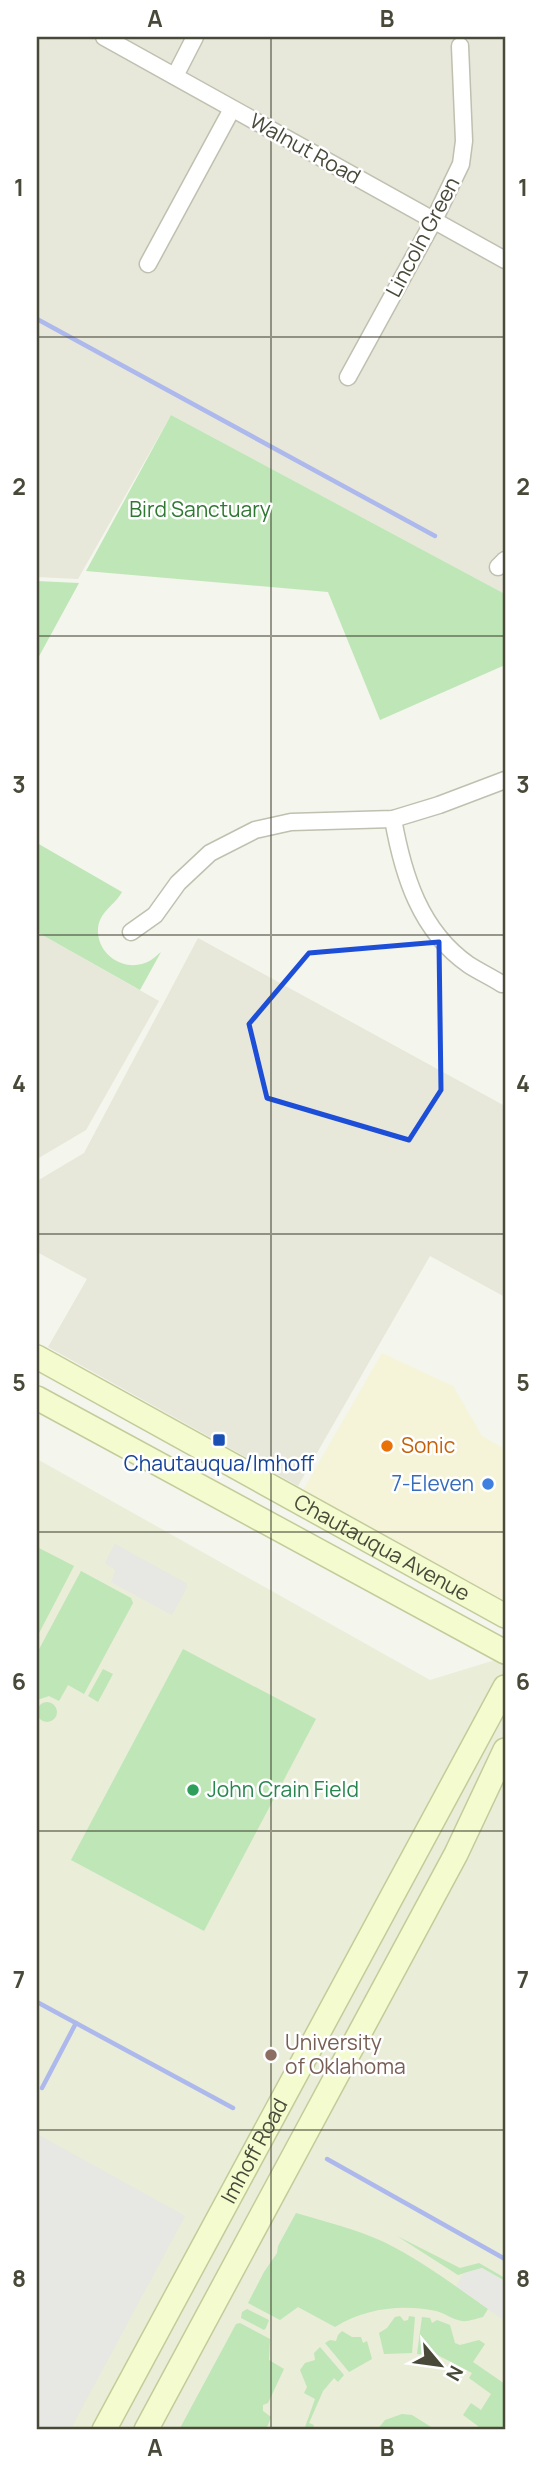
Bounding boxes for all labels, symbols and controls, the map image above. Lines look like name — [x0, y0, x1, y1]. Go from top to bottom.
text: A — [147, 2, 163, 34]
text: B — [380, 2, 394, 34]
street label: Walnut Road — [245, 106, 366, 190]
text: 1 — [14, 171, 24, 203]
text: 1 — [518, 171, 528, 203]
street label: Lincoln Green — [379, 172, 466, 301]
text: 2 — [12, 470, 26, 502]
text: 2 — [516, 470, 530, 502]
park label: Bird Sanctuary — [129, 495, 271, 523]
text: 3 — [12, 768, 26, 800]
text: 3 — [516, 768, 530, 800]
text: 4 — [12, 1067, 26, 1099]
text: 4 — [516, 1067, 530, 1099]
text: 5 — [12, 1366, 26, 1398]
text: 5 — [516, 1366, 530, 1398]
place label: Sonic — [401, 1431, 455, 1459]
marker: Chautauqua/Imhoff — [211, 1432, 227, 1448]
marker: Sonic — [379, 1438, 395, 1454]
place label: Chautauqua/Imhoff — [124, 1449, 314, 1477]
place label: 7-Eleven — [392, 1469, 474, 1497]
marker: 7-Eleven — [480, 1476, 496, 1492]
street label: Chautauqua Avenue — [289, 1487, 475, 1607]
text: 6 — [12, 1665, 26, 1697]
text: 6 — [516, 1665, 530, 1697]
place label: John Crain Field — [207, 1775, 359, 1803]
marker: John Crain Field — [185, 1782, 201, 1798]
text: 7 — [13, 1963, 25, 1995]
text: 7 — [517, 1963, 529, 1995]
place label: University of Oklahoma — [285, 2028, 406, 2080]
marker: University of Oklahoma — [263, 2047, 279, 2063]
street label: Imhoff Road — [214, 2093, 293, 2208]
text: 8 — [12, 2262, 26, 2294]
text: 8 — [516, 2262, 530, 2294]
north arrow — [406, 2330, 476, 2400]
text: N — [440, 2361, 470, 2386]
text: A — [147, 2431, 163, 2463]
text: B — [380, 2431, 394, 2463]

